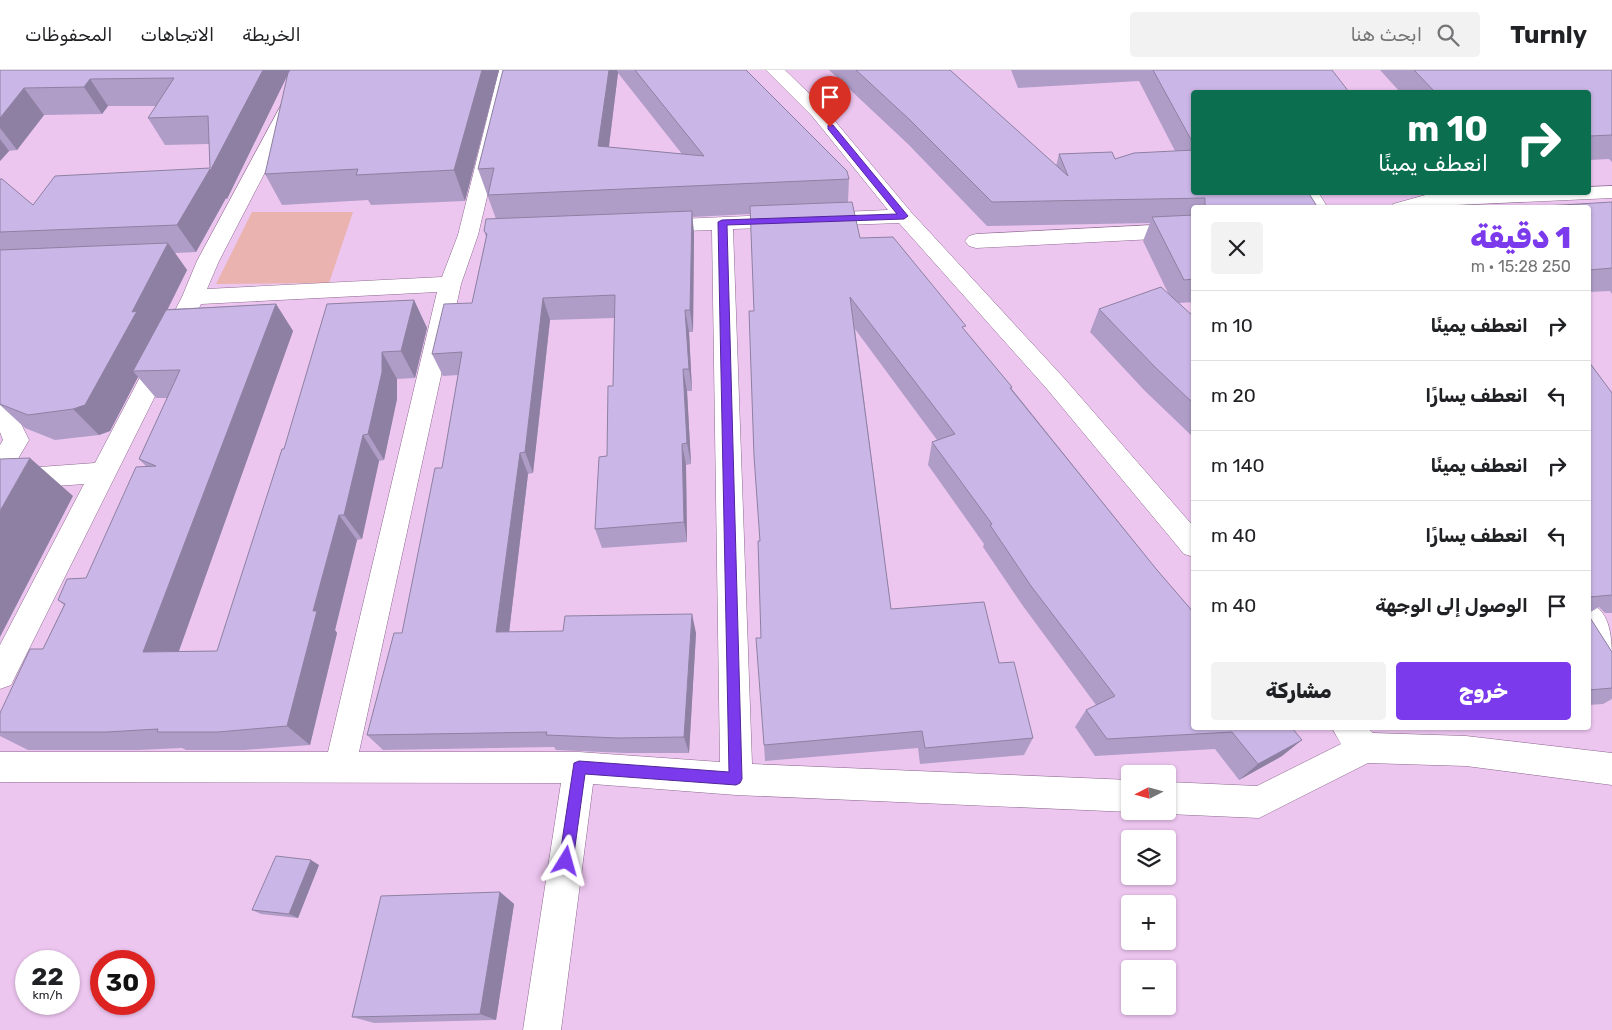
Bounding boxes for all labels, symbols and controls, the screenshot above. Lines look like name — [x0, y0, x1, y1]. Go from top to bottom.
search box — [1130, 12, 1480, 57]
icon: search — [1434, 21, 1462, 49]
text: Turnly — [1510, 21, 1587, 49]
text: ابحث هنا — [1350, 23, 1422, 46]
text: المحفوظات — [25, 24, 112, 46]
text: الاتجاهات — [140, 24, 214, 46]
text: الخريطة — [242, 24, 301, 46]
pin — [809, 76, 851, 127]
icon: arrive — [816, 83, 844, 111]
text: 10 m — [1407, 108, 1488, 150]
icon: right — [1506, 110, 1571, 175]
text: انعطف يمينًا — [1378, 150, 1488, 177]
text: 1 دقيقة — [1470, 220, 1571, 256]
button: close — [1211, 222, 1263, 274]
text: 250 m · 15:28 — [1471, 257, 1571, 276]
icon: right — [1543, 312, 1571, 340]
text: 10 m — [1211, 314, 1253, 337]
text: انعطف يمينًا — [1431, 314, 1528, 337]
icon: left — [1543, 382, 1571, 410]
text: 20 m — [1211, 384, 1256, 407]
text: انعطف يسارًا — [1425, 384, 1528, 407]
icon: right — [1543, 452, 1571, 480]
text: 140 m — [1211, 454, 1265, 477]
text: انعطف يمينًا — [1431, 454, 1528, 477]
icon: left — [1543, 522, 1571, 550]
text: 40 m — [1211, 524, 1256, 547]
text: انعطف يسارًا — [1425, 524, 1528, 547]
icon: arrive — [1543, 592, 1571, 620]
text: 40 m — [1211, 594, 1256, 617]
text: الوصول إلى الوجهة — [1375, 594, 1528, 617]
button: مشاركة — [1211, 662, 1386, 720]
button: خروج — [1396, 662, 1571, 720]
north arrow — [1121, 765, 1176, 820]
map controls — [1121, 765, 1176, 1015]
button: layers — [1121, 830, 1176, 885]
position arrow — [539, 834, 591, 886]
button: + — [1121, 895, 1176, 950]
speed limit sign: 30 — [90, 950, 155, 1015]
button: − — [1121, 960, 1176, 1015]
text: 22 — [31, 962, 64, 991]
text: km/h — [33, 988, 62, 1002]

